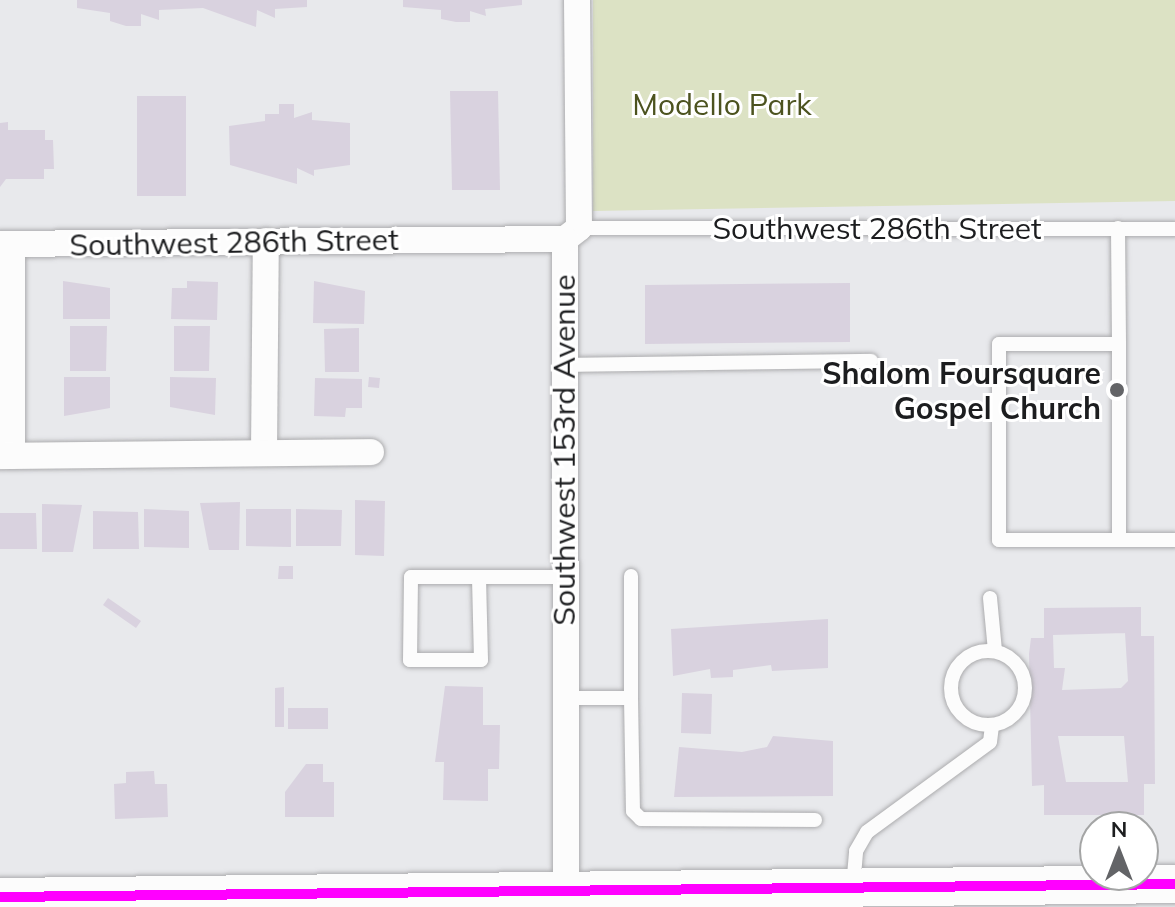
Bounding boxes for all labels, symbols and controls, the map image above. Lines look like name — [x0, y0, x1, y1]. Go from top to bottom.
park label: Modello Park — [632, 86, 812, 122]
street label: Southwest 286th Street — [712, 210, 1042, 246]
street label: Southwest 286th Street — [69, 221, 399, 263]
street label: Southwest 153rd Avenue — [546, 274, 582, 626]
place label: Shalom Foursquare Gospel Church — [822, 355, 1101, 426]
marker: Shalom Foursquare Gospel Church — [1108, 381, 1126, 399]
north arrow — [1079, 811, 1159, 891]
text: N — [1111, 815, 1127, 843]

